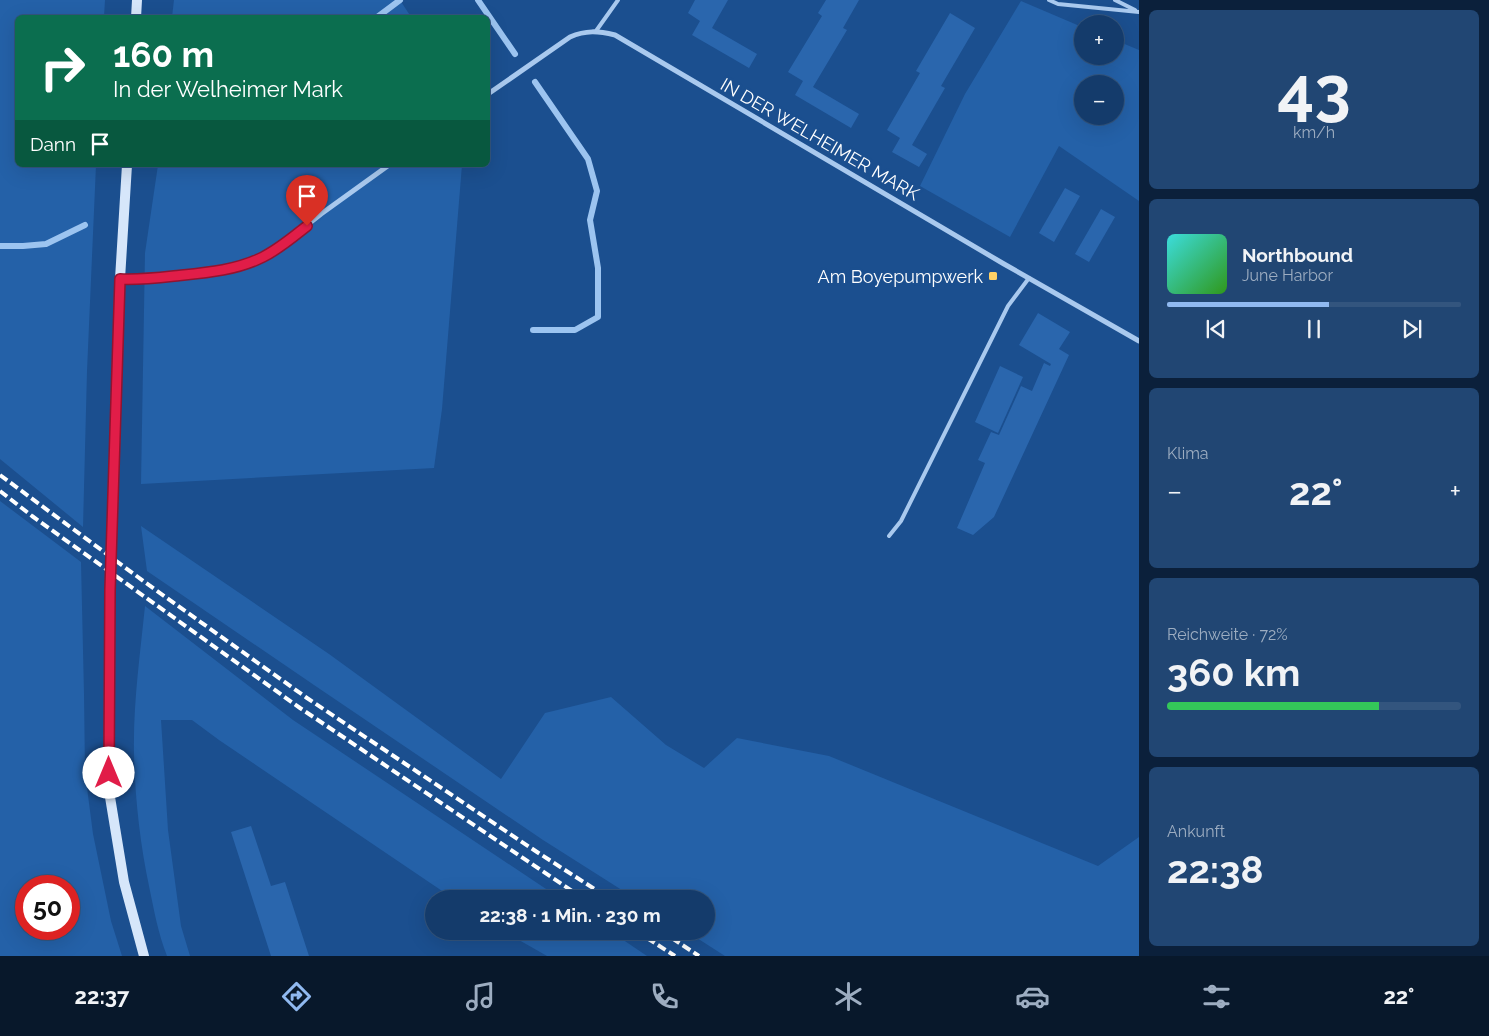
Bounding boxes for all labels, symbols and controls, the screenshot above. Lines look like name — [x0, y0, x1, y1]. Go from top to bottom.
map controls — [1074, 15, 1124, 125]
button: + — [1074, 15, 1124, 65]
text: 160 m — [113, 34, 214, 75]
icon: right — [30, 35, 95, 100]
text: 43 — [1277, 52, 1351, 128]
street label: IN DER WELHEIMER MARK — [717, 73, 923, 205]
button: − — [1074, 75, 1124, 125]
text: In der Welheimer Mark — [113, 76, 343, 102]
text: km/h — [1293, 123, 1335, 142]
icon: arrive — [86, 130, 114, 158]
text: Dann — [30, 133, 76, 155]
pin — [286, 175, 328, 226]
icon: arrive — [293, 182, 321, 210]
text: Northbound — [1242, 244, 1353, 266]
place label: Am Boyepumpwerk — [817, 266, 983, 287]
text: June Harbor — [1242, 266, 1333, 285]
marker: Am Boyepumpwerk — [987, 270, 999, 282]
icon: previous — [1202, 315, 1230, 343]
icon: pause — [1300, 315, 1328, 343]
icon: next — [1398, 315, 1426, 343]
text: Klima — [1167, 444, 1209, 463]
text: 22° — [1289, 469, 1342, 514]
text: − — [1167, 475, 1182, 508]
text: + — [1449, 475, 1461, 508]
text: Reichweite · 72% — [1167, 625, 1288, 644]
text: 360 km — [1167, 650, 1300, 695]
position arrow — [82, 746, 134, 798]
text: Ankunft — [1167, 822, 1225, 841]
text: 22:38 — [1167, 847, 1263, 892]
speed limit sign: 50 — [15, 875, 80, 940]
text: 22:38 · 1 Min. · 230 m — [479, 904, 661, 926]
icon: directions — [279, 979, 314, 1014]
icon: music — [463, 979, 498, 1014]
icon: phone — [647, 979, 682, 1014]
icon: climate — [831, 979, 866, 1014]
icon: car — [1015, 979, 1050, 1014]
icon: filters — [1199, 979, 1234, 1014]
text: 22:37 — [75, 983, 129, 1009]
text: 22° — [1383, 983, 1414, 1009]

